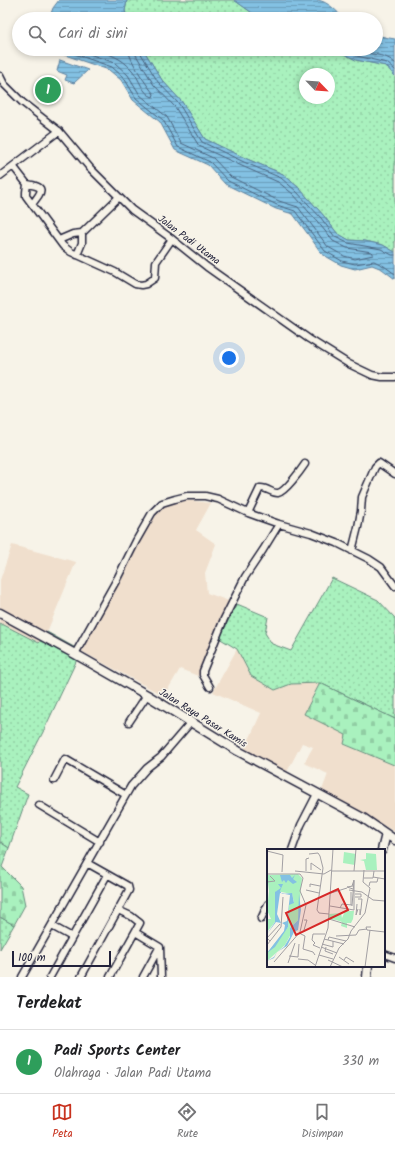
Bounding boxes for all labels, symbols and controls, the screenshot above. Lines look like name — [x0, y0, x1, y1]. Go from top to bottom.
search box — [12, 12, 383, 56]
text: Cari di sini — [58, 22, 127, 46]
icon: search — [26, 23, 48, 45]
north arrow — [299, 68, 335, 104]
pin: 1 — [35, 75, 61, 105]
street label: Jalan Padi Utama — [154, 211, 224, 269]
your location — [219, 348, 239, 368]
street label: Jalan Raya Pasar Kamis — [156, 684, 251, 752]
inset map — [267, 849, 385, 967]
scale bar — [12, 949, 111, 968]
text: 100 m — [18, 949, 46, 967]
text: Terdekat — [16, 990, 82, 1017]
text: Padi Sports Center — [54, 1039, 180, 1063]
text: 1 — [27, 1051, 31, 1072]
text: 330 m — [342, 1051, 379, 1072]
text: Olahraga · Jalan Padi Utama — [54, 1063, 211, 1084]
tab: Peta — [51, 1101, 73, 1143]
tab: Rute — [176, 1101, 198, 1143]
tab: Disimpan — [301, 1101, 343, 1143]

